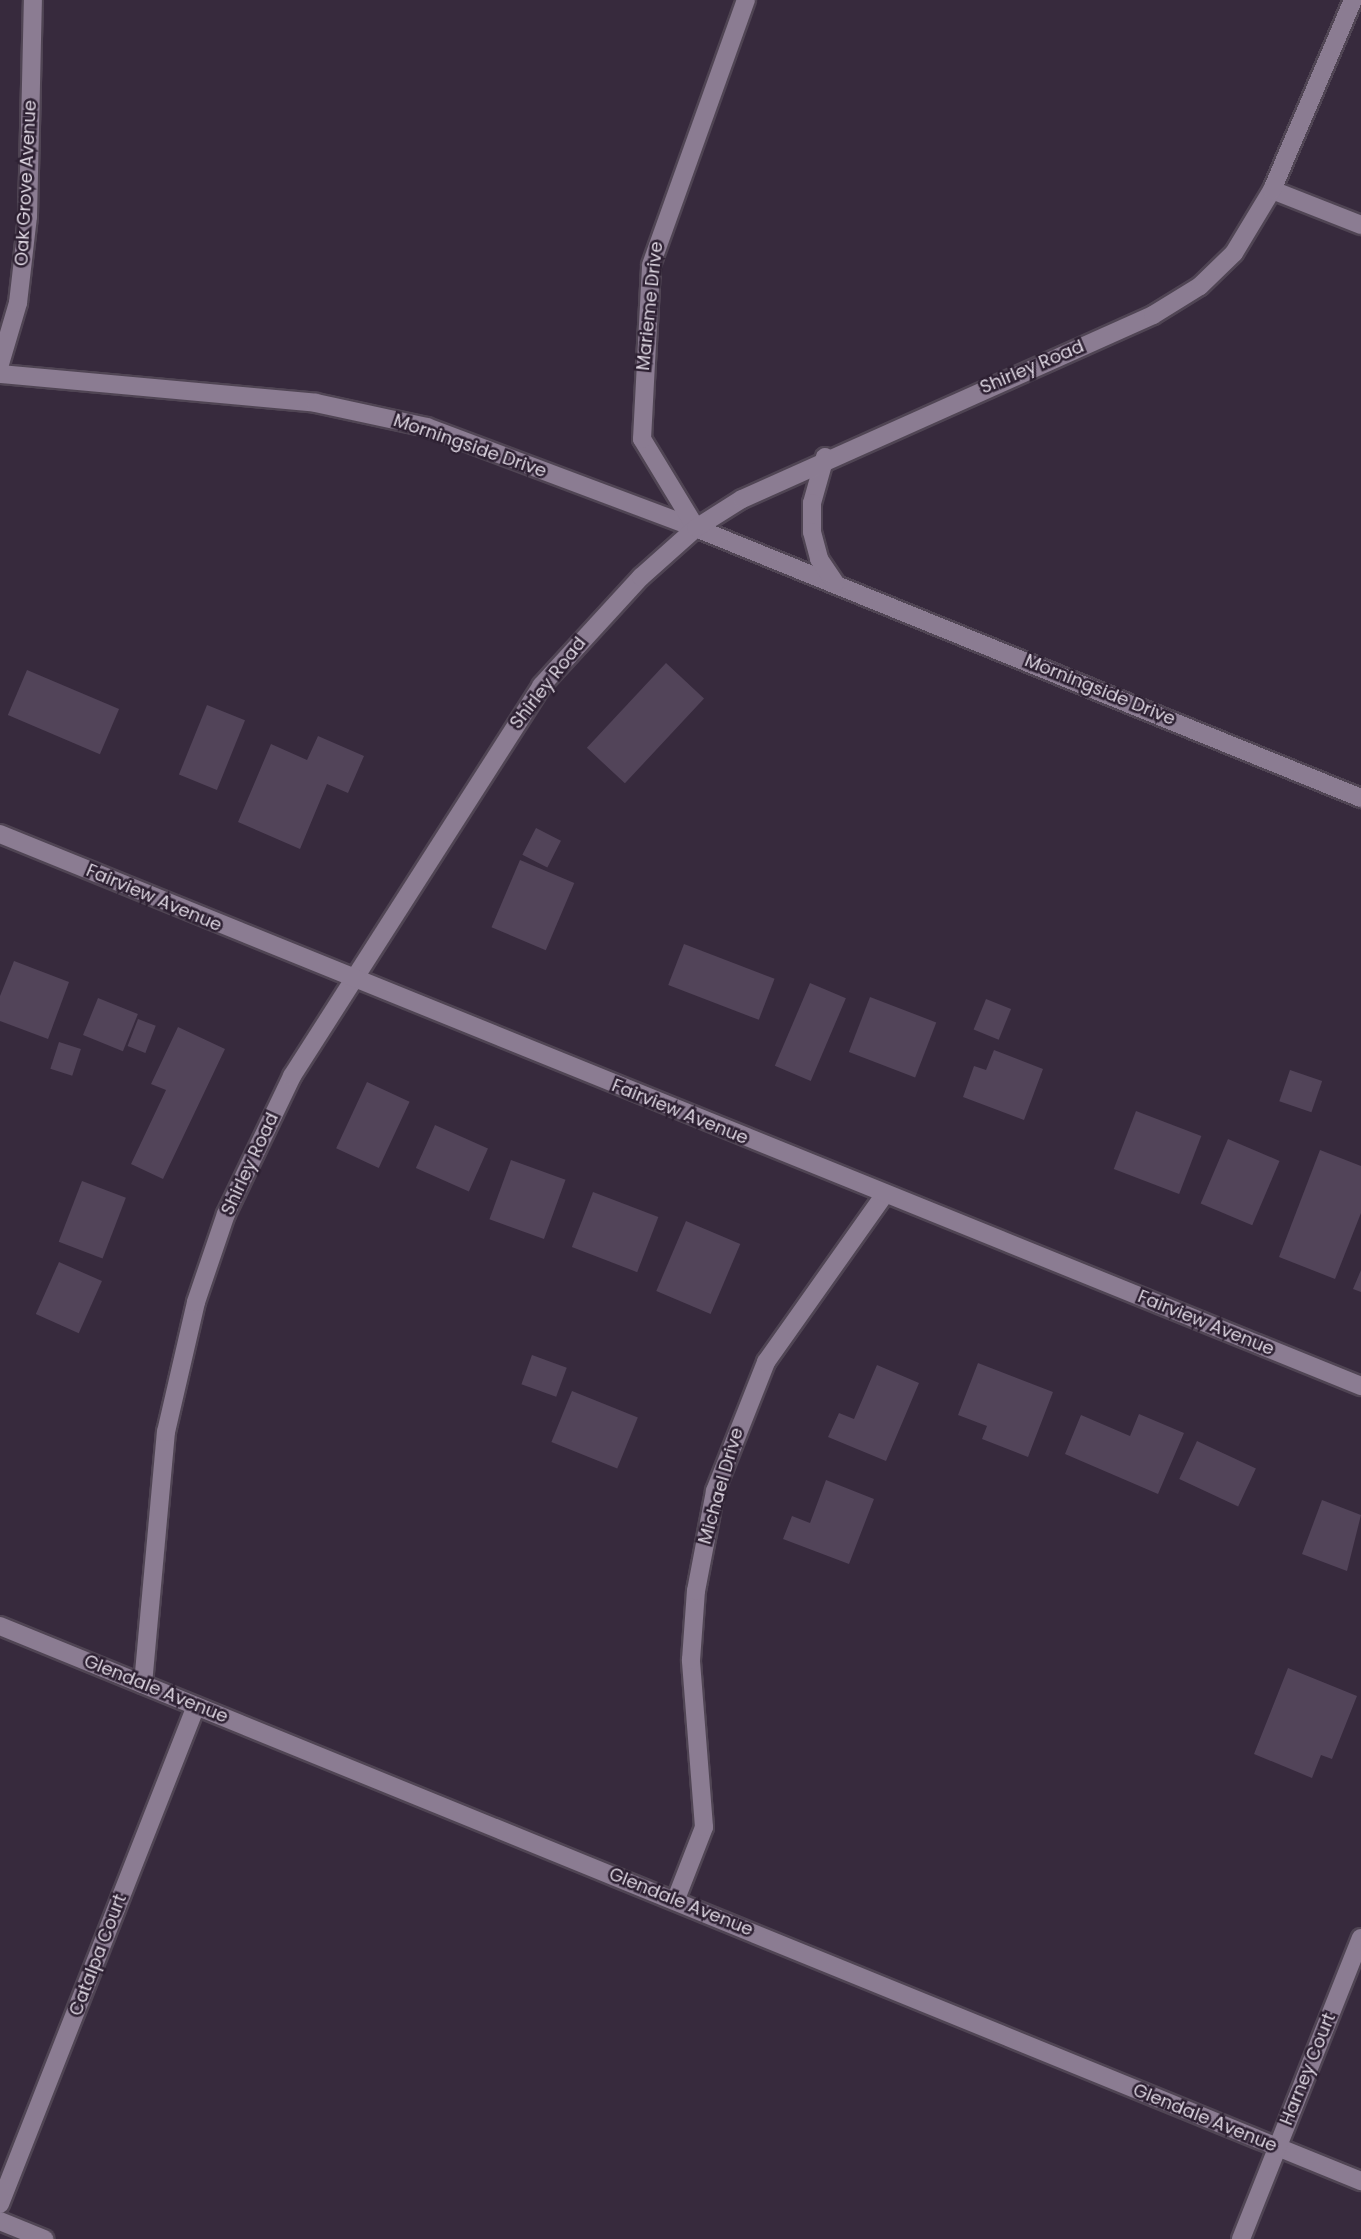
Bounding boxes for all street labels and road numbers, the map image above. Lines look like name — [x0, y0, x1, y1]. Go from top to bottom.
street label: Oak Grove Avenue — [11, 99, 41, 267]
street label: Marieme Drive — [632, 240, 668, 372]
street label: Shirley Road — [977, 335, 1087, 399]
street label: Morningside Drive — [391, 410, 549, 482]
street label: Shirley Road — [505, 633, 591, 733]
street label: Morningside Drive — [1022, 650, 1178, 730]
street label: Fairview Avenue — [83, 860, 225, 936]
street label: Fairview Avenue — [609, 1075, 751, 1149]
street label: Shirley Road — [217, 1109, 283, 1219]
street label: Fairview Avenue — [1135, 1286, 1277, 1360]
street label: Michael Drive — [694, 1425, 748, 1547]
street label: Glendale Avenue — [81, 1650, 231, 1728]
street label: Glendale Avenue — [606, 1863, 756, 1941]
street label: Catalpa Court — [65, 1891, 131, 2019]
street label: Harney Court — [1276, 2010, 1340, 2128]
street label: Glendale Avenue — [1130, 2079, 1280, 2157]

